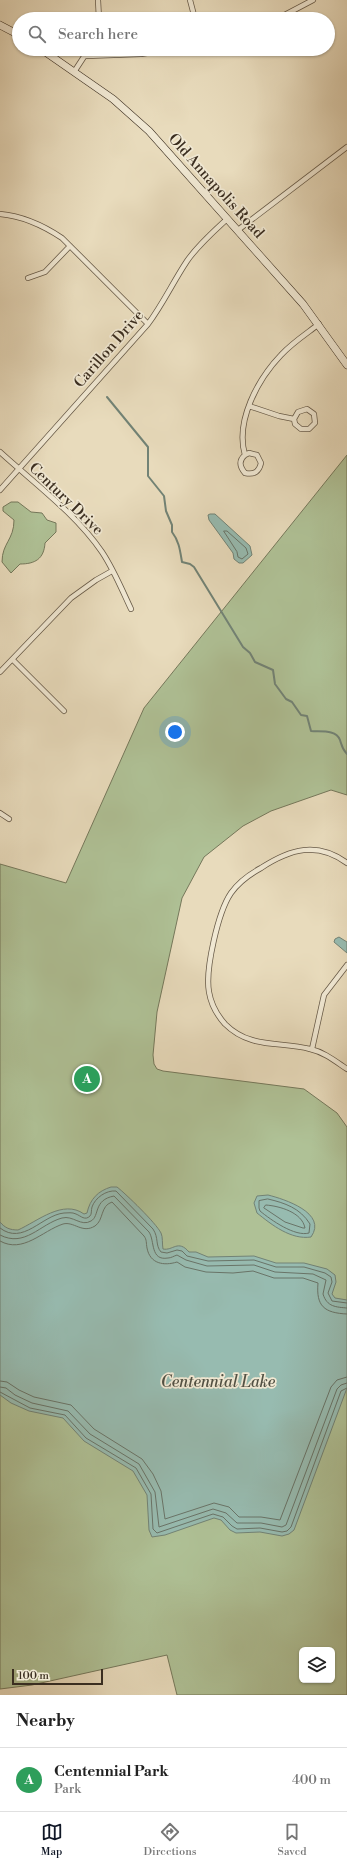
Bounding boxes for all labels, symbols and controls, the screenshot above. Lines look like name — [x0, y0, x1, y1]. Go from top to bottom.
search box — [12, 12, 335, 56]
icon: search — [26, 23, 48, 45]
text: Search here — [58, 25, 138, 44]
street label: Old Annapolis Road — [164, 130, 268, 243]
street label: Carillon Drive — [70, 306, 148, 392]
street label: Century Drive — [25, 459, 107, 539]
your location — [165, 722, 185, 742]
pin: A — [74, 1064, 100, 1094]
water label: Centennial Lake — [161, 1372, 276, 1392]
map controls — [299, 1647, 335, 1683]
button: layers — [299, 1647, 335, 1683]
scale bar — [12, 1667, 103, 1686]
text: 100 m — [18, 1669, 49, 1683]
text: Nearby — [16, 1710, 75, 1732]
text: Centennial Park — [54, 1762, 168, 1781]
text: A — [24, 1772, 34, 1788]
text: 400 m — [292, 1772, 331, 1788]
text: Park — [54, 1781, 81, 1797]
tab: Map — [41, 1821, 63, 1859]
tab: Directions — [144, 1821, 197, 1859]
tab: Saved — [278, 1821, 306, 1859]

